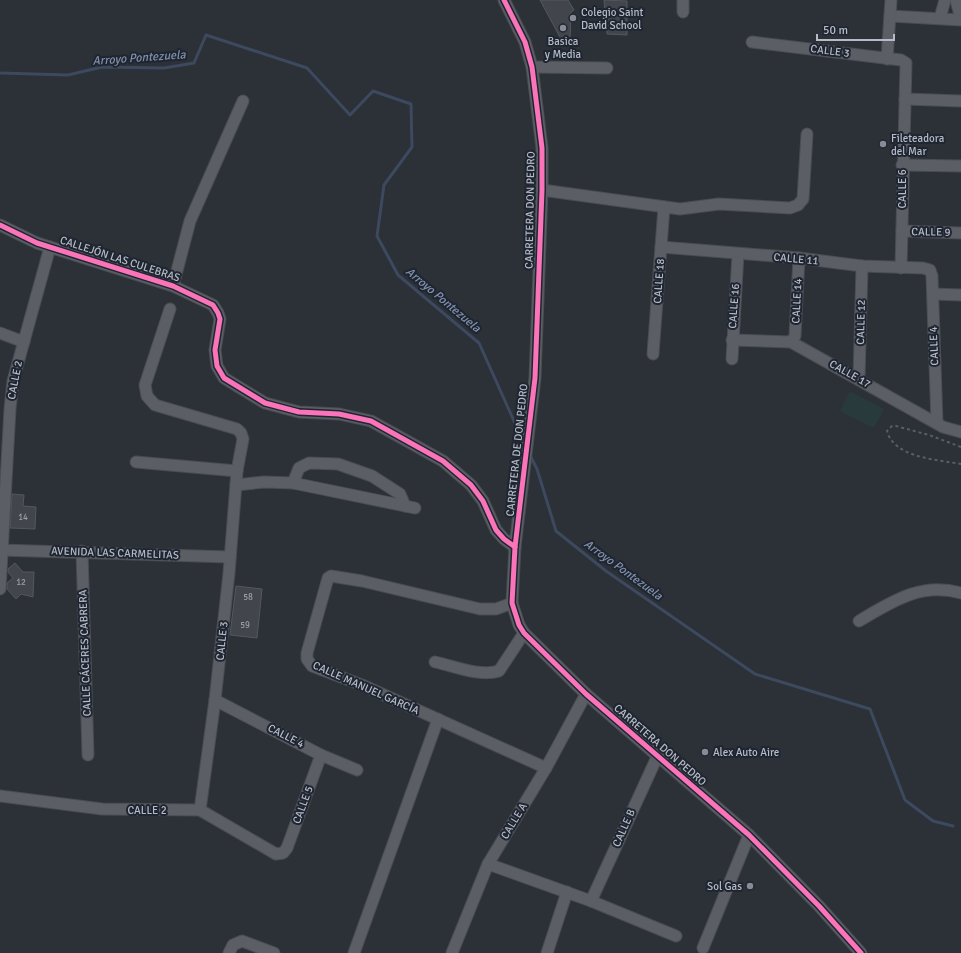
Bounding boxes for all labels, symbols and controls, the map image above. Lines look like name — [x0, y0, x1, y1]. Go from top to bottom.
place label: Colegio Saint David School — [581, 6, 643, 32]
marker: Colegio Saint David School — [568, 13, 578, 23]
scale bar — [817, 16, 894, 42]
marker: Basica y Media — [558, 23, 568, 33]
text: 50 m — [823, 23, 848, 38]
place label: Basica y Media — [545, 35, 582, 61]
street label: CALLE 3 — [810, 42, 850, 60]
water label: Arroyo Pontezuela — [92, 47, 187, 69]
place label: Fileteadora del Mar — [891, 132, 945, 158]
marker: Fileteadora del Mar — [878, 139, 888, 149]
street label: CARRETERA DON PEDRO — [522, 151, 538, 269]
street label: CALLE 6 — [896, 169, 909, 209]
street label: CALLE 9 — [911, 225, 951, 239]
street label: CALLEJÓN LAS CULEBRAS — [58, 232, 182, 285]
street label: CALLE 11 — [773, 251, 819, 267]
street label: CALLE 18 — [651, 258, 667, 304]
water label: Arroyo Pontezuela — [402, 264, 484, 336]
street label: CALLE 14 — [789, 278, 805, 324]
street label: CALLE 16 — [726, 283, 742, 329]
street label: CALLE 12 — [854, 299, 868, 345]
street label: CALLE 4 — [927, 326, 941, 366]
street label: CALLE 17 — [827, 357, 873, 391]
street label: CALLE 2 — [5, 359, 25, 400]
street label: CARRETERA DE DON PEDRO — [504, 383, 530, 517]
house number: 14 — [18, 512, 28, 523]
water label: Arroyo Pontezuela — [581, 537, 666, 604]
street label: AVENIDA LAS CARMELITAS — [51, 544, 179, 562]
house number: 12 — [16, 577, 26, 588]
street label: CALLE CÁCERES CABRERA — [75, 589, 94, 717]
house number: 58 — [243, 592, 253, 603]
house number: 59 — [240, 620, 250, 631]
street label: CALLE 3 — [213, 621, 231, 661]
street label: CALLE MANUEL GARCÍA — [311, 658, 422, 717]
street label: CARRETERA DON PEDRO — [611, 701, 709, 789]
street label: CALLE 4 — [266, 721, 306, 751]
place label: Alex Auto Aire — [713, 746, 779, 759]
marker: Alex Auto Aire — [700, 747, 710, 757]
street label: CALLE 5 — [290, 784, 316, 826]
street label: CALLE A — [498, 800, 530, 841]
street label: CALLE 2 — [127, 804, 167, 817]
street label: CALLE B — [610, 807, 638, 849]
place label: Sol Gas — [707, 880, 742, 893]
marker: Sol Gas — [745, 881, 755, 891]

